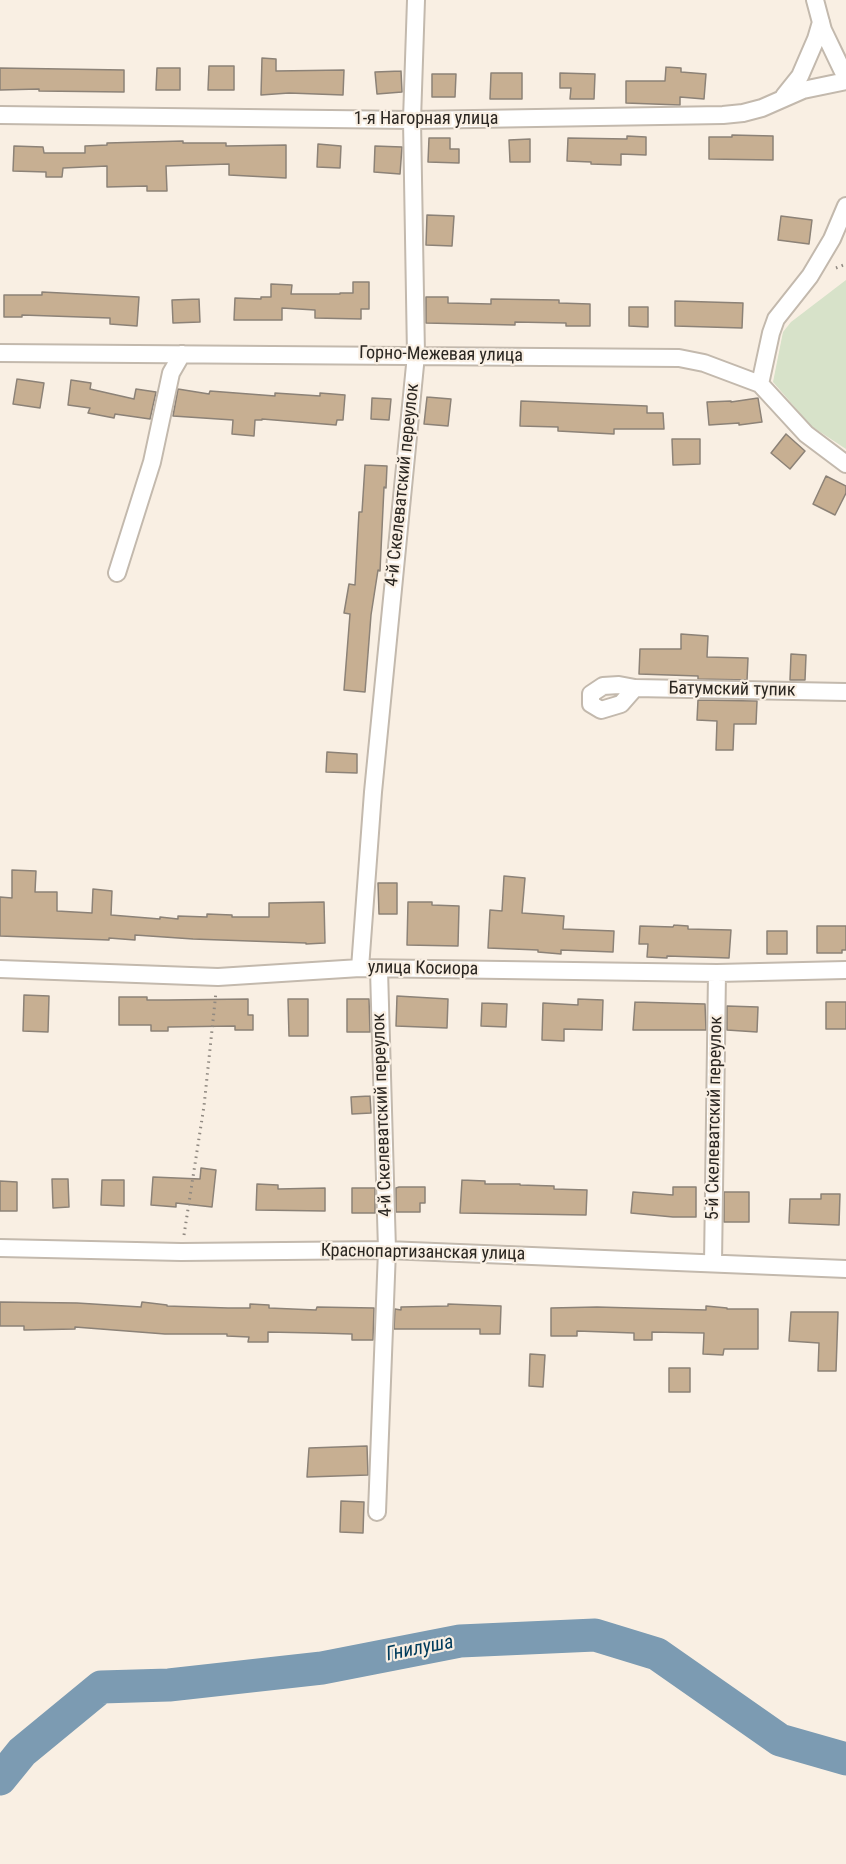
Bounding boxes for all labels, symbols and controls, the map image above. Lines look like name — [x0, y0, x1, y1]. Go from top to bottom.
street label: 1-я Нагорная улица — [354, 108, 498, 130]
street label: Горно-Межевая улица — [359, 343, 523, 367]
street label: 4-й Скелеватский переулок — [382, 382, 424, 588]
street label: Батумский тупик — [668, 678, 796, 702]
street label: улица Косиора — [368, 957, 478, 981]
street label: 4-й Скелеватский переулок — [369, 1013, 397, 1217]
street label: 5-й Скелеватский переулок — [702, 1016, 728, 1220]
street label: Краснопартизанская улица — [321, 1240, 525, 1266]
water label: Гнилуша — [384, 1631, 456, 1667]

